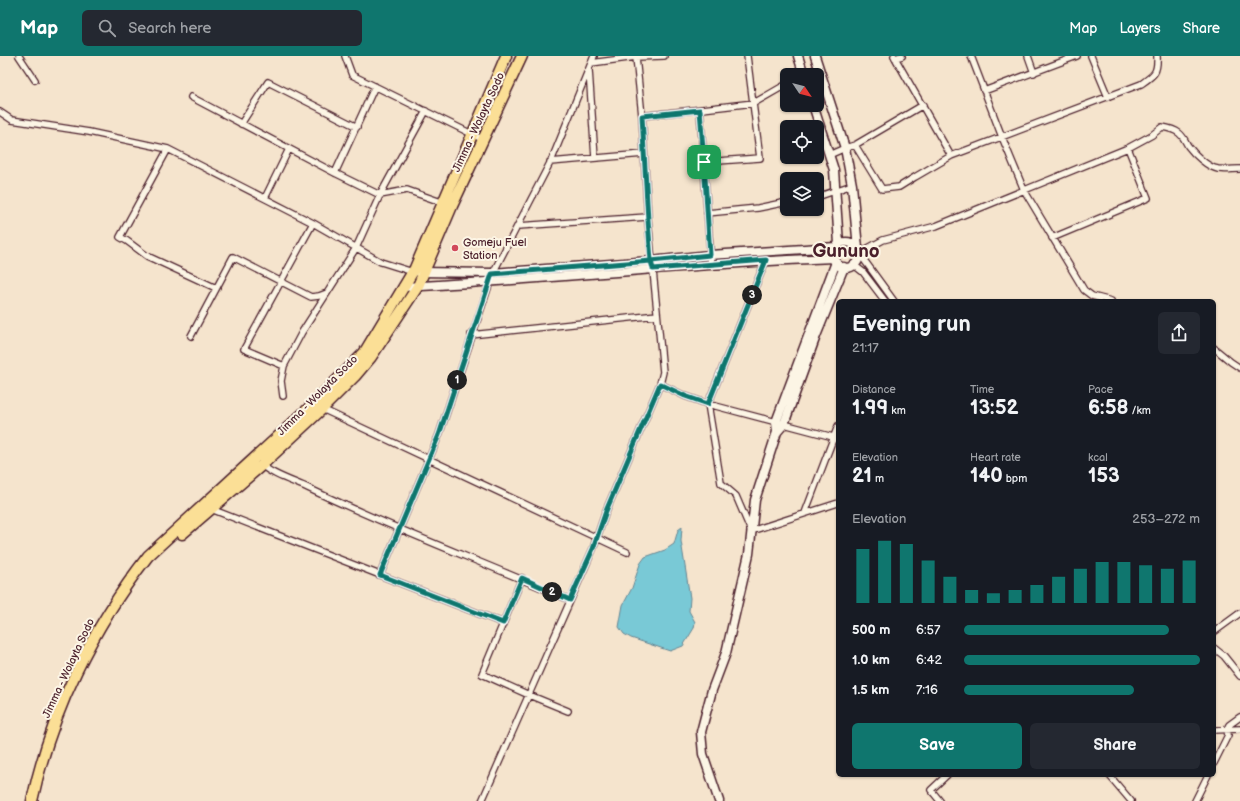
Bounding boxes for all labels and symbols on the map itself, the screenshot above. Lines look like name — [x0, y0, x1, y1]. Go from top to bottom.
north arrow — [780, 68, 824, 112]
street label: Jimma - Wolayta Sodo — [450, 70, 507, 174]
pin — [687, 145, 721, 179]
place label: Gomeju Fuel Station — [463, 236, 526, 262]
district label: Gununo — [812, 240, 880, 263]
marker: Gomeju Fuel Station — [450, 243, 460, 253]
pin: 3 — [742, 285, 762, 305]
street label: Jimma - Wolayta Sodo — [274, 352, 360, 438]
pin: 1 — [447, 370, 467, 390]
pin: 2 — [542, 582, 562, 602]
street label: Jimma - Wolayta Sodo — [40, 616, 97, 720]

